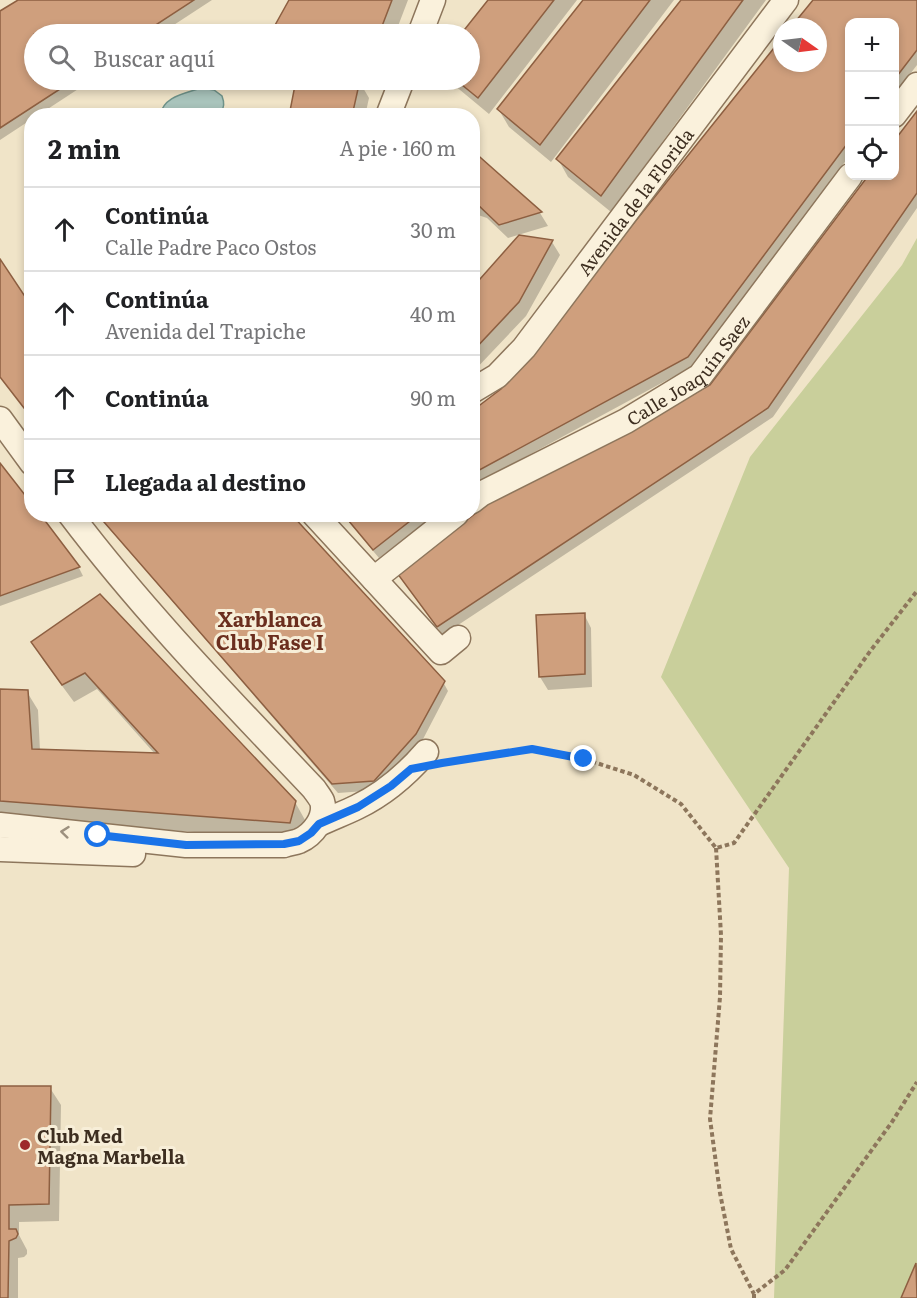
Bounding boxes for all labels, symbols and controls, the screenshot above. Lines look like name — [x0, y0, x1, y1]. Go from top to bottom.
north arrow — [773, 18, 827, 72]
map controls — [845, 18, 899, 180]
button: + — [845, 18, 899, 72]
search box — [24, 24, 480, 90]
icon: search — [45, 41, 78, 74]
text: Buscar aquí — [93, 41, 215, 74]
button: − — [845, 72, 899, 126]
street label: Avenida de la Florida — [570, 121, 699, 281]
button: locate — [845, 126, 899, 180]
text: 2 min — [48, 128, 121, 167]
text: A pie · 160 m — [339, 132, 456, 162]
text: Continúa — [105, 198, 209, 231]
icon: ahead — [48, 213, 81, 246]
text: 30 m — [410, 214, 456, 244]
text: Calle Padre Paco Ostos — [105, 231, 316, 261]
text: Continúa — [105, 282, 209, 315]
icon: ahead — [48, 297, 81, 330]
text: 40 m — [410, 298, 456, 328]
street label: Calle Joaquín Saez — [621, 309, 755, 431]
text: Avenida del Trapiche — [105, 315, 306, 345]
icon: ahead — [48, 381, 81, 414]
text: Continúa — [105, 381, 209, 414]
text: 90 m — [411, 382, 456, 412]
icon: arrive — [48, 465, 81, 498]
text: Llegada al destino — [105, 465, 306, 498]
district label: Xarblanca Club Fase I — [216, 603, 324, 656]
route end — [570, 745, 596, 771]
route start — [84, 821, 110, 847]
one-way arrow — [60, 826, 69, 839]
place label: Club Med Magna Marbella — [37, 1122, 185, 1170]
marker: Club Med Magna Marbella — [18, 1138, 32, 1152]

